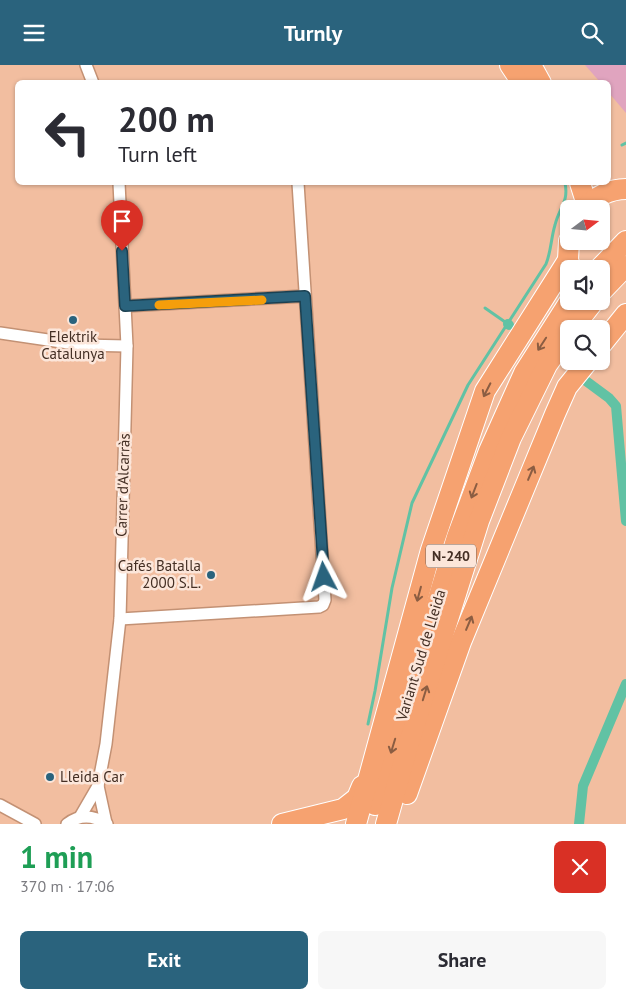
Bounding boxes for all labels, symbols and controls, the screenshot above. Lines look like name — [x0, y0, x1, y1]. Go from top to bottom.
icon: menu — [20, 19, 48, 47]
text: Turnly — [284, 19, 342, 47]
icon: search — [578, 19, 606, 47]
text: 200 m — [118, 96, 215, 142]
icon: left — [35, 100, 100, 165]
text: Turn left — [118, 140, 197, 168]
pin — [101, 200, 143, 251]
north arrow — [560, 200, 610, 250]
map controls — [560, 200, 610, 370]
icon: arrive — [108, 207, 136, 235]
button: sound — [560, 260, 610, 310]
marker: Elektrik Catalunya — [67, 314, 79, 326]
button: search — [560, 320, 610, 370]
place label: Elektrik Catalunya — [41, 327, 105, 363]
one-way arrow — [537, 337, 548, 351]
one-way arrow — [482, 382, 491, 397]
street label: Carrer d'Alcarràs — [111, 433, 134, 537]
one-way arrow — [527, 466, 536, 481]
one-way arrow — [469, 483, 478, 498]
road number: N-240 — [426, 545, 476, 567]
position arrow — [297, 550, 349, 602]
place label: Cafés Batalla 2000 S.L. — [118, 556, 201, 592]
marker: Cafés Batalla 2000 S.L. — [205, 569, 217, 581]
one-way arrow — [414, 585, 423, 601]
street label: Variant Sud de Lleida — [391, 587, 450, 724]
one-way arrow — [464, 616, 474, 631]
one-way arrow — [420, 686, 430, 702]
one-way arrow — [388, 738, 398, 754]
place label: Lleida Car — [60, 767, 124, 786]
marker: Lleida Car — [44, 771, 56, 783]
text: 1 min — [20, 837, 93, 876]
button: close — [554, 841, 606, 893]
text: 370 m · 17:06 — [20, 876, 115, 896]
button: Exit — [20, 931, 308, 989]
button: Share — [318, 931, 606, 989]

